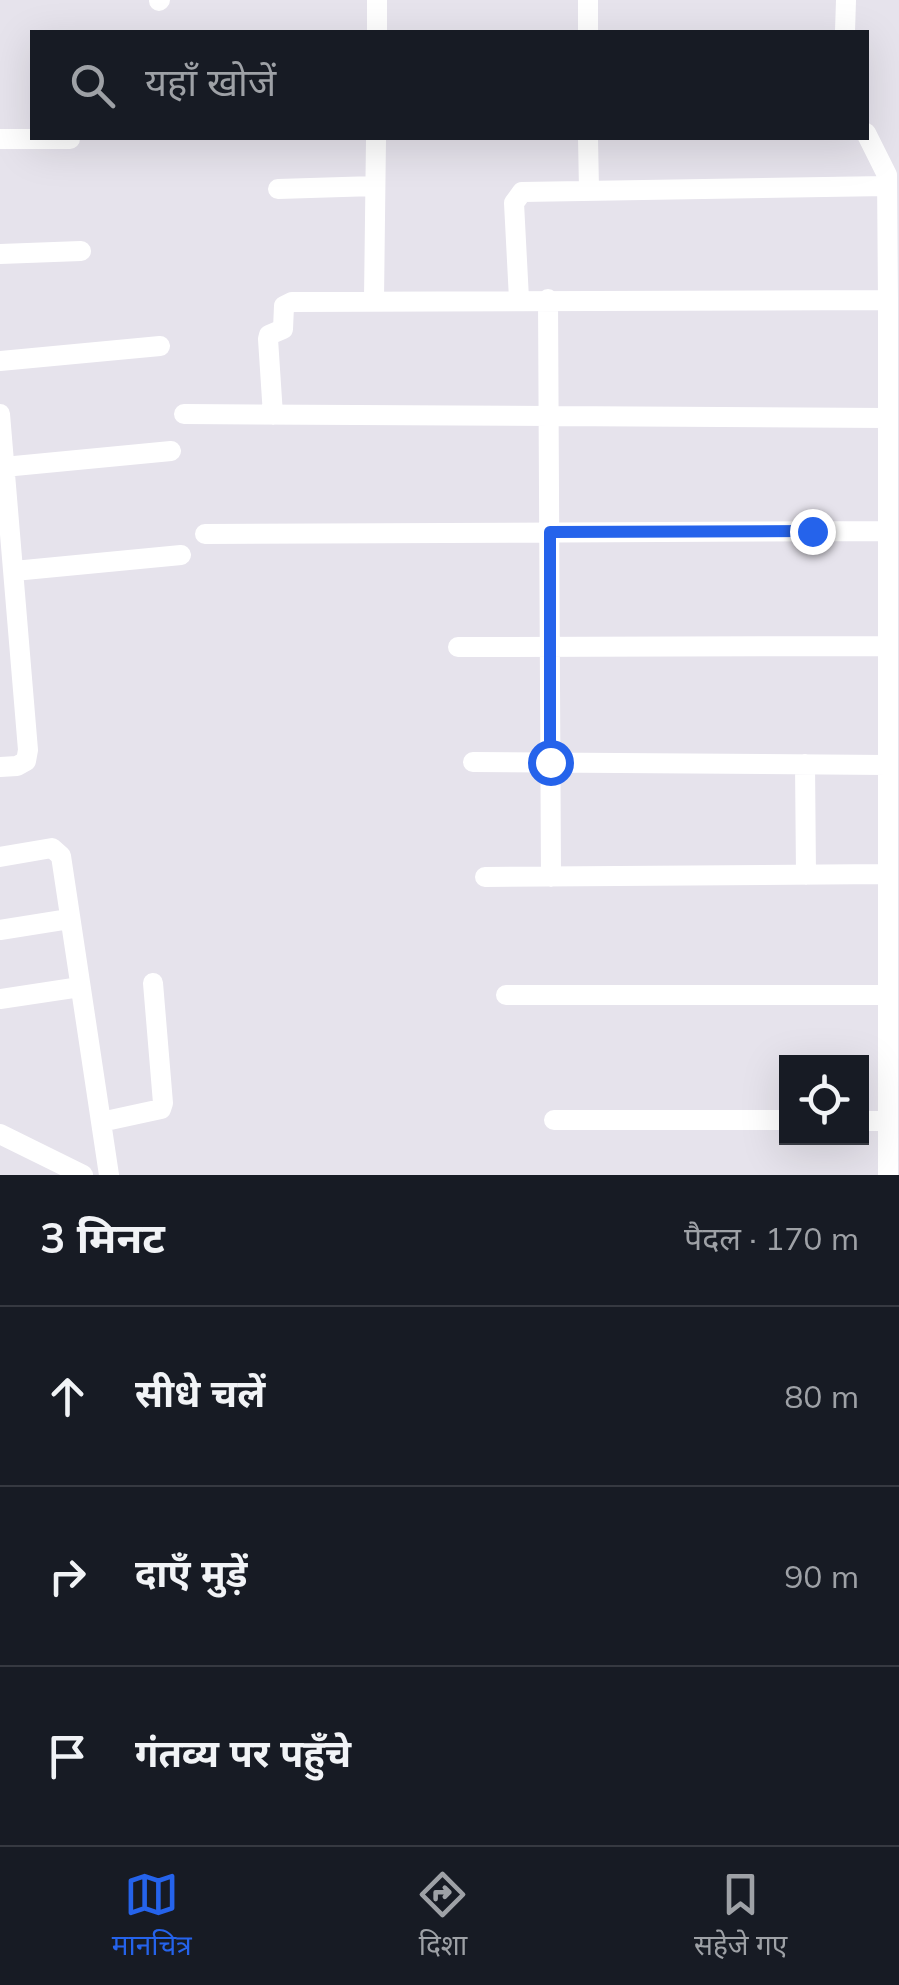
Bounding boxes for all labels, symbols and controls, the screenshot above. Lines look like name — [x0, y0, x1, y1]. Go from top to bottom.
search box — [30, 30, 869, 140]
icon: search — [65, 58, 120, 113]
text: यहाँ खोजें — [145, 58, 276, 106]
route end — [790, 509, 836, 555]
route start — [528, 740, 574, 786]
map controls — [779, 1055, 869, 1145]
button: locate — [779, 1055, 869, 1145]
text: 3 मिनट — [40, 1211, 165, 1264]
text: पैदल · 170 m — [684, 1218, 859, 1258]
icon: ahead — [40, 1369, 95, 1424]
text: सीधे चलें — [135, 1369, 265, 1417]
text: 80 m — [784, 1376, 859, 1416]
icon: right — [40, 1549, 95, 1604]
text: दाएँ मुड़ें — [135, 1549, 247, 1597]
text: 90 m — [784, 1556, 859, 1596]
icon: arrive — [40, 1729, 95, 1784]
text: गंतव्य पर पहुँचे — [135, 1729, 351, 1777]
tab: मानचित्र — [112, 1867, 192, 1966]
tab: दिशा — [415, 1867, 470, 1966]
tab: सहेजे गए — [694, 1867, 787, 1966]

